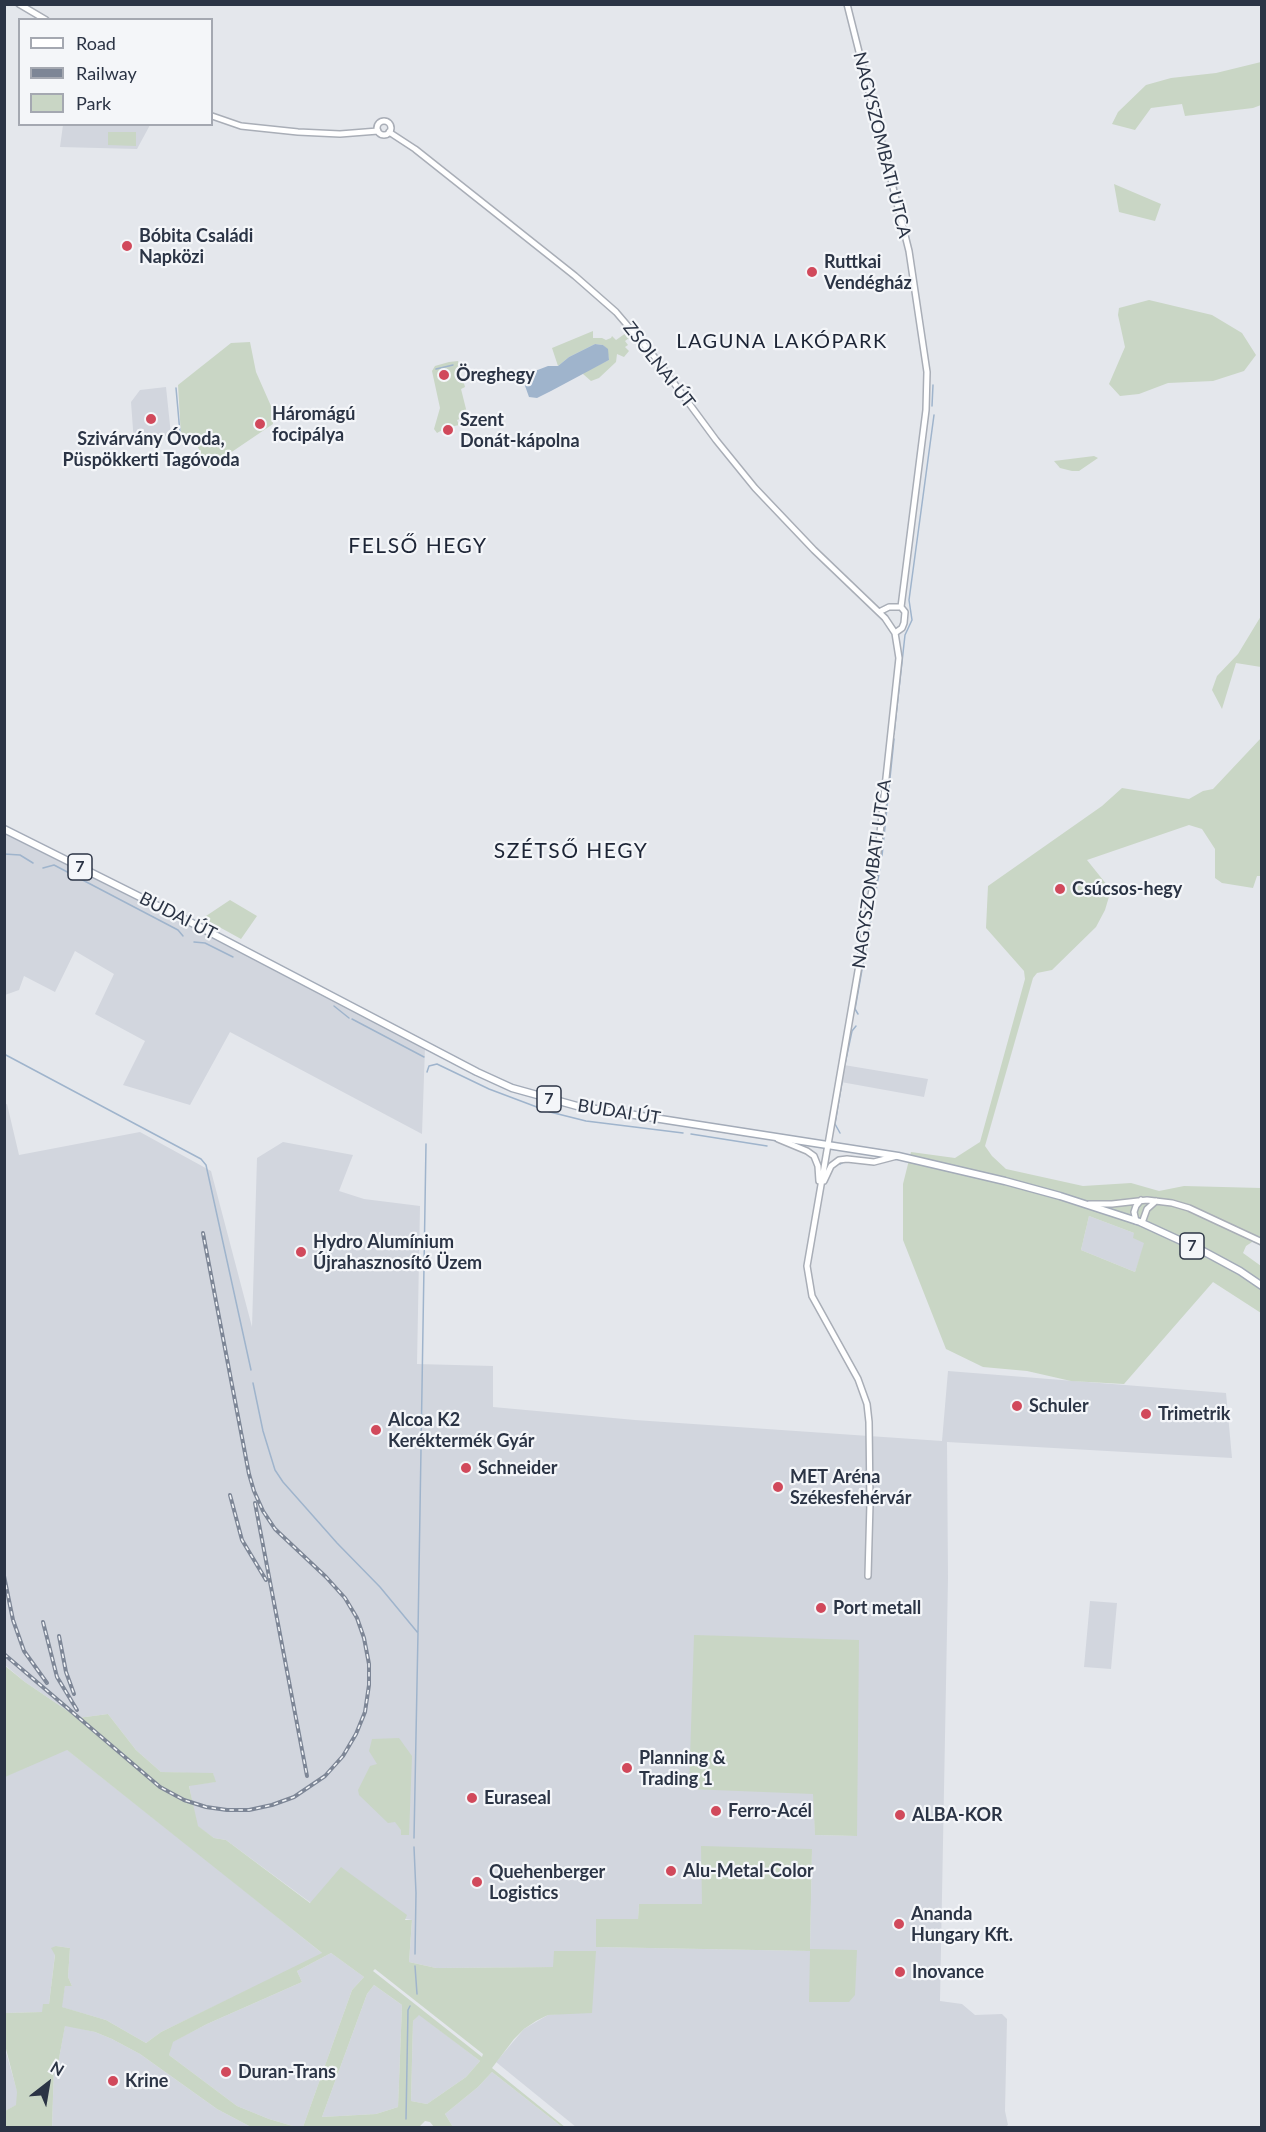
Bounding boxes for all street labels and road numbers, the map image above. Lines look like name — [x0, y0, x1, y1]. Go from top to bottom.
street label: NAGYSZOMBATI UTCA — [848, 50, 916, 240]
street label: ZSOLNAI ÚT — [619, 317, 699, 413]
street label: NAGYSZOMBATI UTCA — [848, 778, 896, 970]
road number: 7 — [68, 854, 92, 880]
street label: BUDAI ÚT — [136, 887, 220, 945]
road number: 7 — [537, 1086, 561, 1112]
street label: BUDAI ÚT — [576, 1095, 662, 1129]
road number: 7 — [1180, 1233, 1204, 1259]

